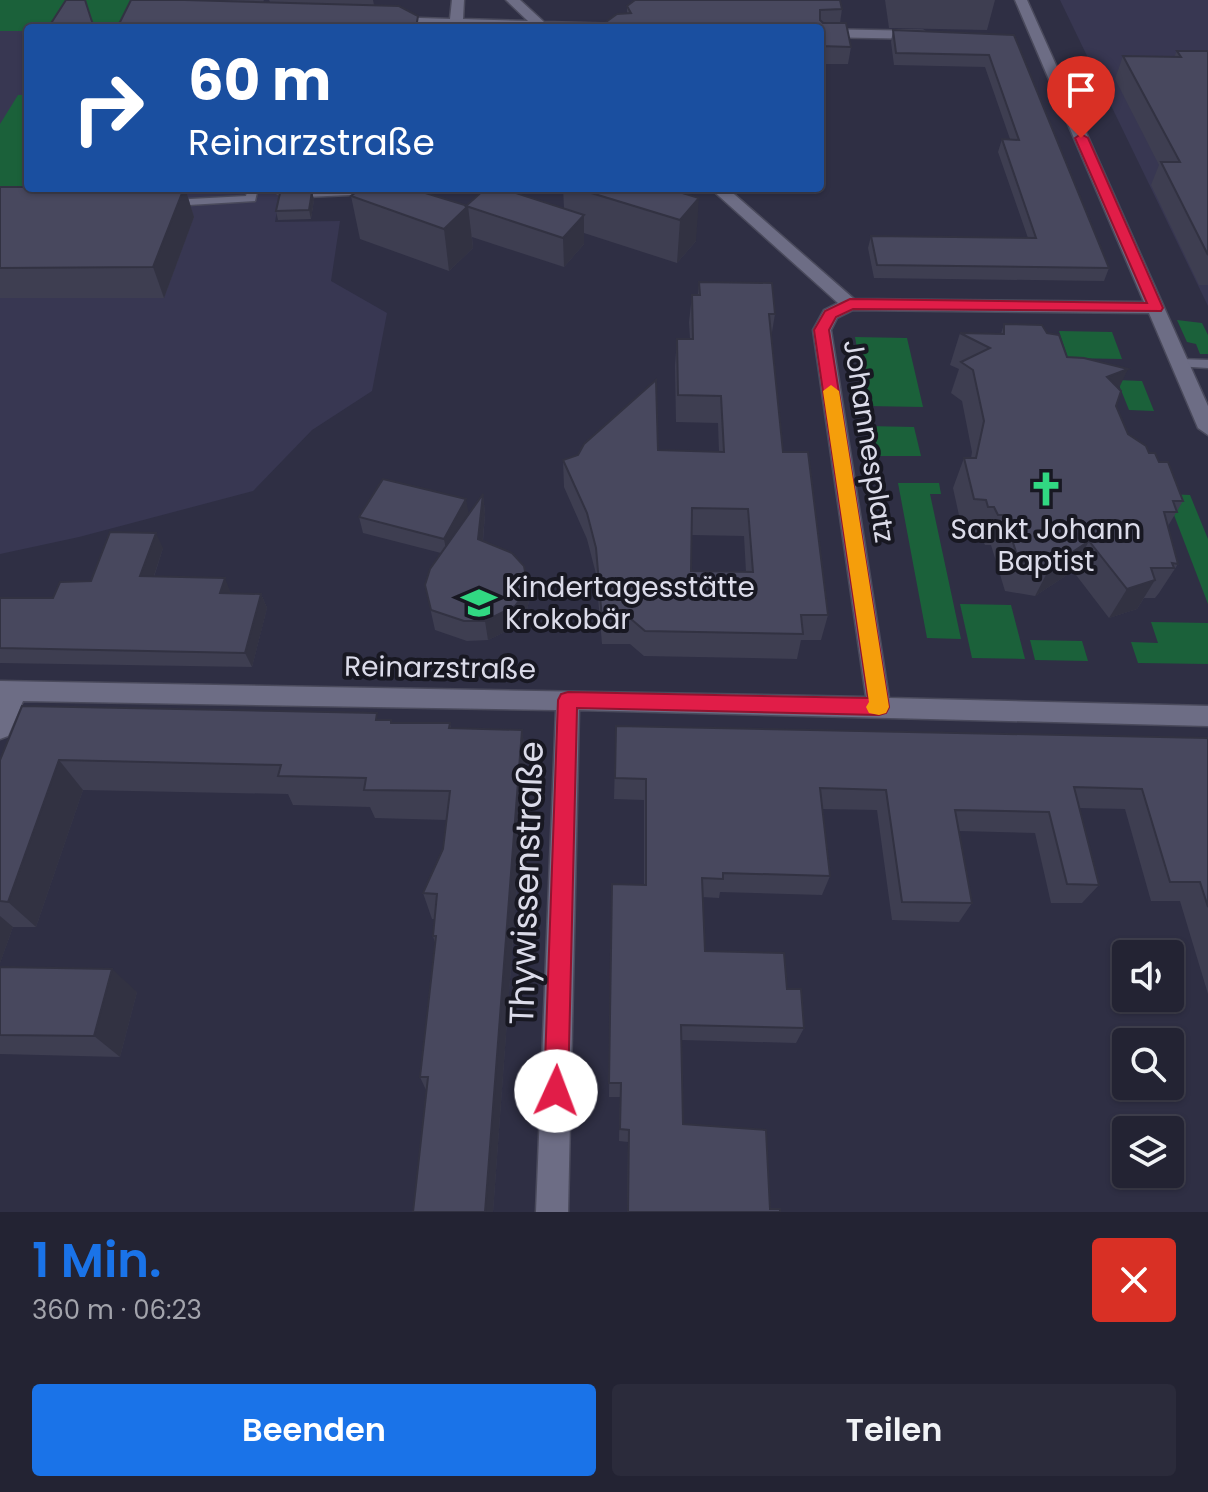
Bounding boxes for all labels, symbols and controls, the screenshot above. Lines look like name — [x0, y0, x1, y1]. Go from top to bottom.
text: 60 m — [188, 41, 331, 120]
icon: right — [56, 56, 160, 160]
pin — [1047, 56, 1115, 138]
icon: arrive — [1059, 68, 1103, 112]
text: Reinarzstraße — [188, 117, 435, 168]
street label: Johannesplatz — [834, 337, 904, 545]
church icon: Sankt Johann Baptist — [1027, 470, 1065, 508]
place label: Sankt Johann Baptist — [951, 510, 1141, 581]
place label: Kindertagesstätte Krokobär — [505, 568, 755, 639]
school or university icon: Kindertagesstätte Krokobär — [460, 584, 498, 622]
street label: Reinarzstraße — [344, 647, 536, 689]
street label: Thywissenstraße — [497, 740, 555, 1026]
map controls — [1112, 940, 1184, 1188]
button: sound — [1112, 940, 1184, 1012]
button: search — [1112, 1028, 1184, 1100]
position arrow — [514, 1049, 598, 1133]
button: layers — [1112, 1116, 1184, 1188]
text: 1 Min. — [32, 1227, 162, 1294]
button: close — [1092, 1238, 1176, 1322]
text: 360 m · 06:23 — [32, 1292, 202, 1328]
button: Beenden — [32, 1384, 596, 1476]
button: Teilen — [612, 1384, 1176, 1476]

